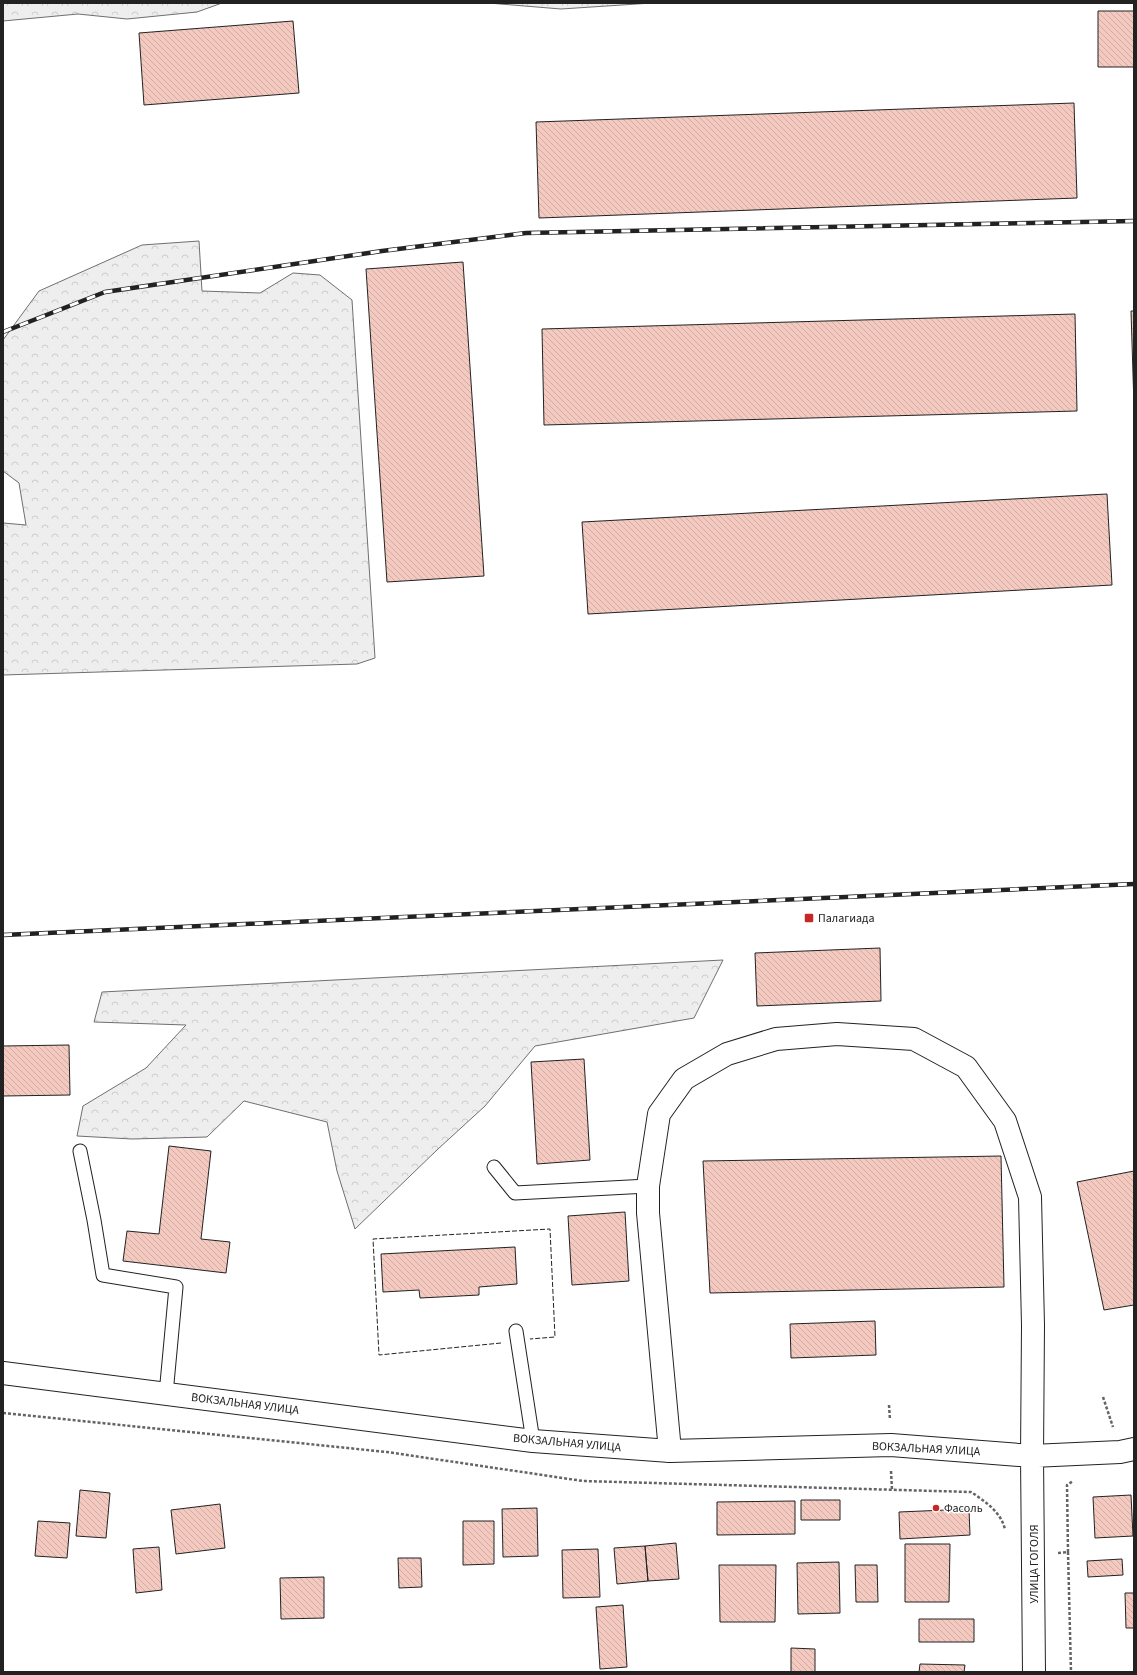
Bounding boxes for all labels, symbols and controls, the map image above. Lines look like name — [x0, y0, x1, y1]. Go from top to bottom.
place label: Палагиада — [818, 910, 874, 927]
marker: Палагиада — [803, 912, 815, 924]
street label: ВОКЗАЛЬНАЯ УЛИЦА — [190, 1389, 300, 1419]
street label: ВОКЗАЛЬНАЯ УЛИЦА — [512, 1430, 622, 1456]
street label: ВОКЗАЛЬНАЯ УЛИЦА — [871, 1438, 981, 1460]
place label: Фасоль — [944, 1500, 983, 1517]
marker: Фасоль — [931, 1503, 941, 1513]
street label: УЛИЦА ГОГОЛЯ — [1026, 1525, 1043, 1603]

